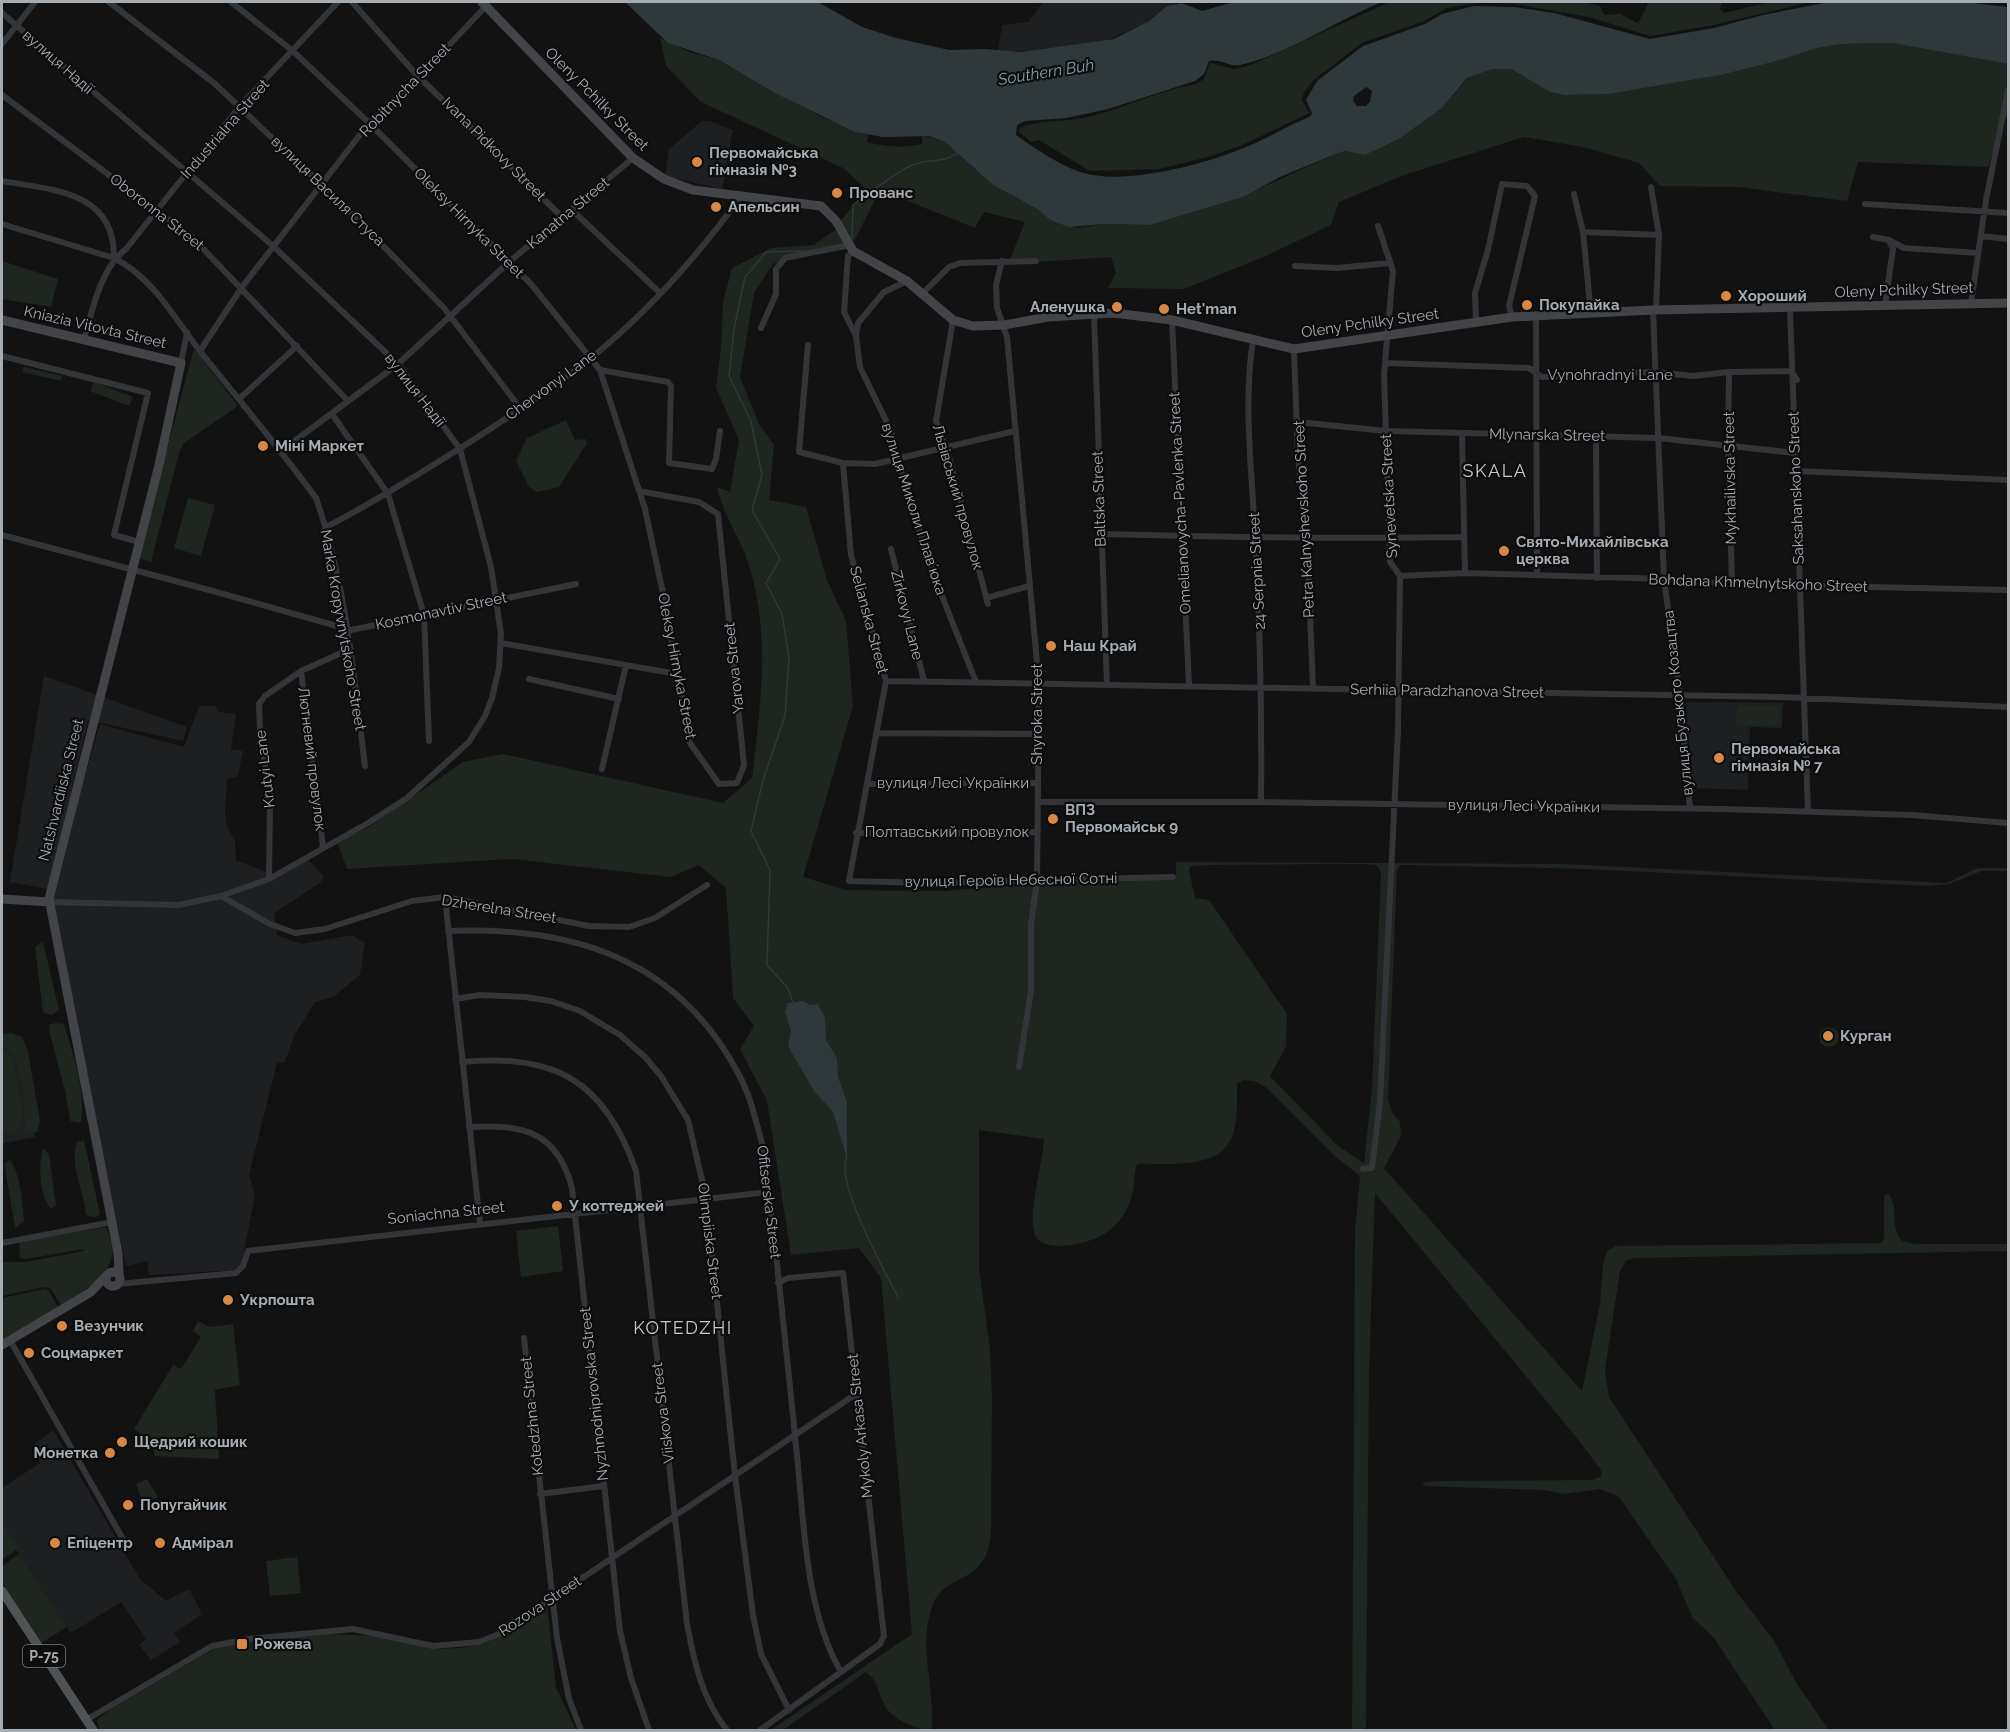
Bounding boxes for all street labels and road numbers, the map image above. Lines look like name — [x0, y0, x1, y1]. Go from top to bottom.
street label: вулиця Надії — [19, 26, 98, 98]
street label: Robitnycha Street — [356, 39, 454, 141]
street label: Oleny Pchilky Street — [542, 44, 652, 154]
street label: Industrialna Street — [177, 76, 273, 182]
street label: Ivana Pidkovy Street — [438, 93, 550, 205]
street label: вулиця Василя Стуса — [267, 132, 389, 250]
street label: Oleksy Hirnyka Street — [410, 164, 528, 282]
street label: Oboronna Street — [106, 170, 208, 254]
street label: Kanatna Street — [523, 173, 613, 253]
street label: Oleny Pchilky Street — [1834, 279, 1974, 301]
street label: Kniazia Vitovta Street — [22, 302, 168, 352]
street label: Oleny Pchilky Street — [1300, 304, 1440, 342]
street label: Chervonyi Lane — [502, 346, 600, 424]
street label: вулиця Надії — [381, 350, 450, 431]
street label: Vynohradnyi Lane — [1547, 366, 1673, 384]
street label: Omelianovycha-Pavlenka Street — [1165, 391, 1195, 615]
street label: Mykhailivska Street — [1720, 411, 1740, 545]
street label: Saksahanskoho Street — [1784, 411, 1808, 565]
street label: Petra Kalnyshevskoho Street — [1290, 420, 1318, 618]
street label: вулиця Миколи Плавʼюка — [878, 421, 950, 597]
street label: Львівський провулок — [929, 422, 987, 572]
street label: Mlynarska Street — [1489, 425, 1605, 445]
street label: Synevetska Street — [1377, 433, 1401, 559]
street label: Baltska Street — [1088, 451, 1110, 547]
street label: 24 Serpnia Street — [1245, 512, 1269, 630]
street label: Marka Kropyvnytskoho Street — [316, 528, 370, 732]
street label: Selianska Street — [846, 564, 892, 676]
street label: Zirkovyi Lane — [887, 568, 927, 662]
street label: Bohdana Khmelnytskoho Street — [1648, 570, 1868, 596]
street label: Kosmonavtiv Street — [374, 588, 508, 634]
street label: Oleksy Hirnyka Street — [654, 591, 700, 741]
street label: вулиця Бузького Козацтва — [1659, 609, 1697, 797]
street label: Yarova Street — [720, 621, 748, 715]
street label: Shyroka Street — [1028, 663, 1046, 765]
street label: Serhiia Paradzhanova Street — [1350, 680, 1544, 702]
street label: Лютневий провулок — [294, 686, 330, 832]
street label: Natshvardiiska Street — [35, 717, 87, 863]
street label: Krutyi Lane — [251, 729, 279, 809]
street label: вулиця Лесі Українки — [877, 774, 1029, 792]
street label: вулиця Лесі Українки — [1448, 796, 1600, 816]
street label: Полтавський провулок — [865, 823, 1029, 841]
street label: вулиця Героїв Небесної Сотні — [904, 869, 1118, 891]
street label: Dzherelna Street — [440, 891, 558, 927]
street label: Ofitserska Street — [753, 1144, 785, 1260]
street label: Olimpiiska Street — [694, 1182, 726, 1300]
street label: Soniachna Street — [387, 1198, 505, 1228]
street label: Nyzhnodniprovska Street — [576, 1306, 612, 1482]
street label: Mykoly Arkasa Street — [843, 1353, 877, 1499]
street label: Kotedzhna Street — [517, 1356, 547, 1476]
street label: Viiskova Street — [648, 1362, 678, 1464]
street label: Rozova Street — [495, 1572, 585, 1640]
road number: Р-75 — [23, 1645, 65, 1667]

